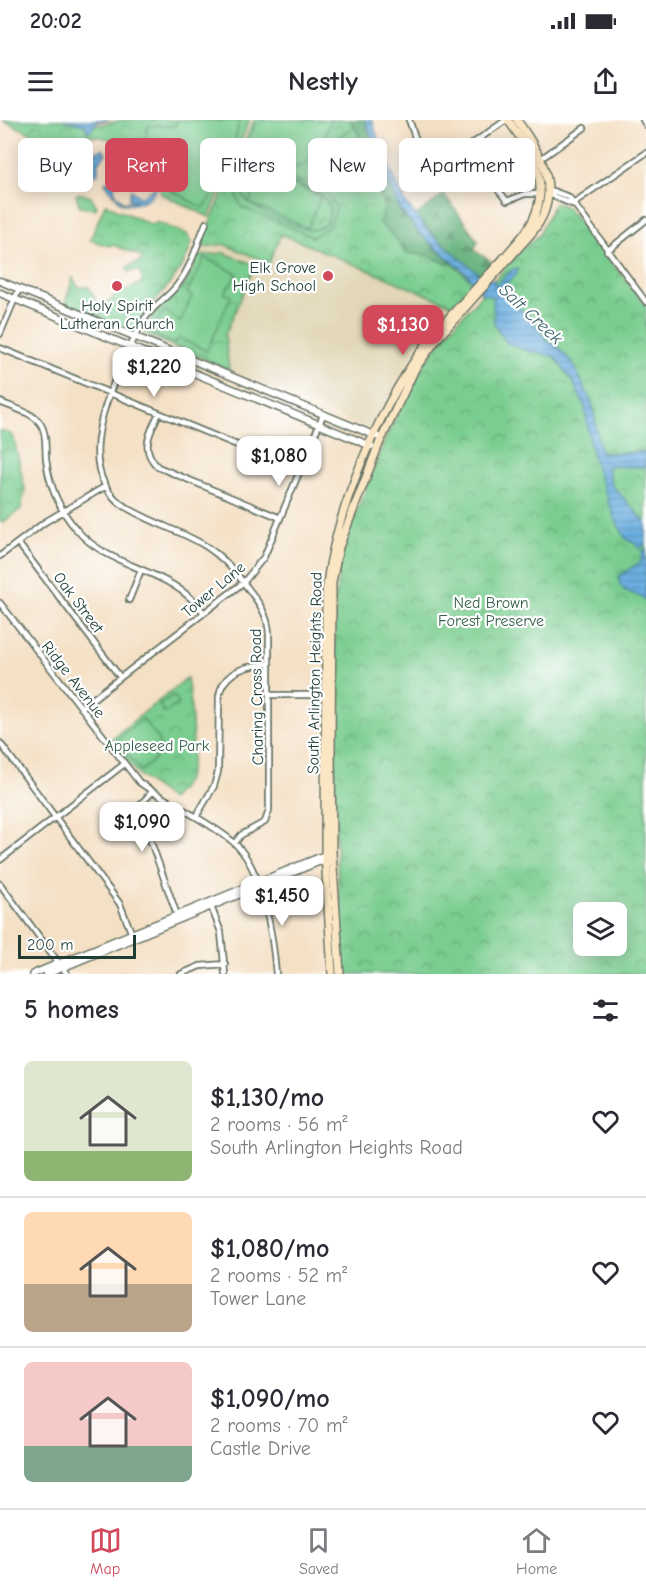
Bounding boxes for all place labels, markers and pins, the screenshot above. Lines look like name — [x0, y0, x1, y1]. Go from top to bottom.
place label: Elk Grove High School — [233, 259, 316, 295]
marker: Elk Grove High School — [321, 269, 335, 283]
marker: Holy Spirit Lutheran Church — [110, 279, 124, 293]
place label: Holy Spirit Lutheran Church — [60, 297, 174, 333]
pin: $1,130 — [354, 305, 452, 356]
pin: $1,220 — [105, 347, 203, 398]
pin: $1,080 — [230, 436, 328, 487]
pin: $1,090 — [93, 802, 191, 853]
pin: $1,450 — [233, 876, 331, 927]

